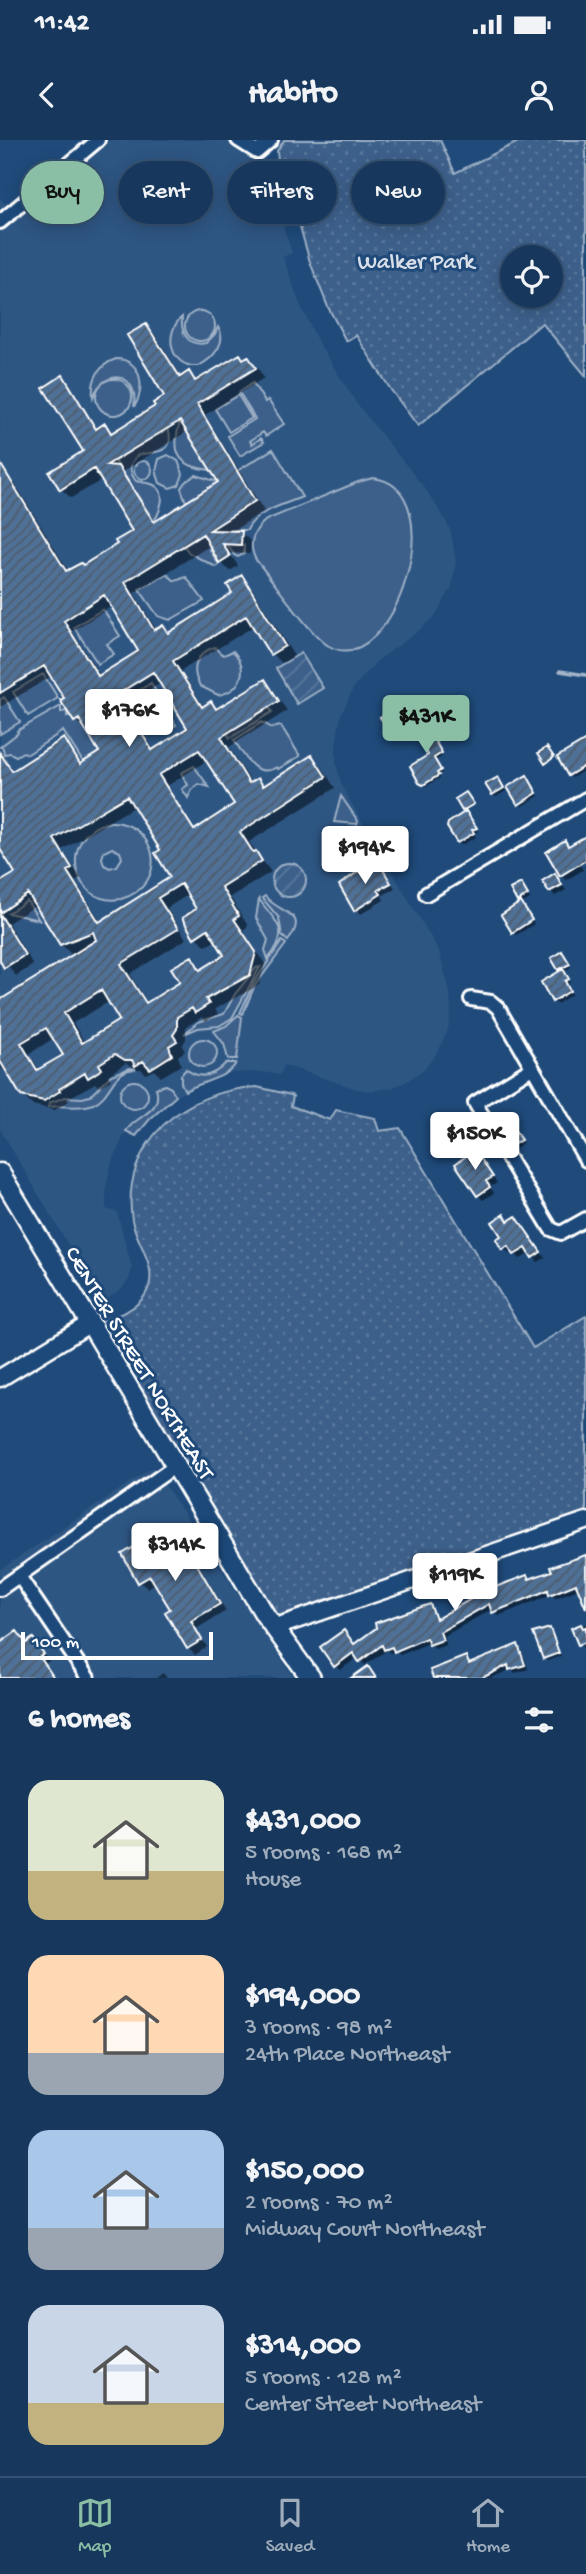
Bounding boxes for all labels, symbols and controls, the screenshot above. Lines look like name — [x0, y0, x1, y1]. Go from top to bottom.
text: 11:42 — [35, 9, 89, 40]
icon: back — [28, 76, 66, 114]
text: Habito — [248, 76, 338, 114]
icon: person — [520, 76, 558, 114]
chip: Buy — [21, 161, 104, 224]
chip: Rent — [118, 161, 213, 224]
chip: Filters — [227, 161, 337, 224]
chip: New — [351, 161, 445, 224]
map controls — [500, 245, 563, 308]
button: locate — [500, 245, 563, 308]
park label: Walker Park — [358, 250, 477, 277]
pin: $176K — [80, 690, 178, 749]
pin: $431K — [377, 696, 475, 755]
text: $176K — [101, 698, 157, 725]
text: $431K — [398, 704, 454, 731]
pin: $194K — [316, 826, 414, 886]
text: $194K — [338, 835, 392, 862]
pin: $150K — [426, 1112, 524, 1172]
text: $150K — [446, 1121, 504, 1148]
street label: CENTER STREET NORTHEAST — [58, 1242, 219, 1486]
pin: $314K — [126, 1524, 224, 1583]
text: $314K — [147, 1532, 203, 1559]
pin: $119K — [406, 1554, 504, 1613]
text: $119K — [428, 1562, 482, 1589]
scale bar — [21, 1629, 214, 1661]
text: 100 m — [32, 1632, 79, 1655]
icon: filters — [520, 1701, 558, 1739]
text: 6 homes — [28, 1703, 130, 1738]
text: $431,000 — [245, 1805, 361, 1840]
icon: home — [84, 1808, 168, 1892]
text: 5 rooms · 168 m² — [245, 1840, 402, 1867]
text: House — [245, 1867, 301, 1894]
text: $194,000 — [245, 1980, 360, 2015]
icon: home — [84, 1983, 168, 2067]
text: 3 rooms · 98 m² — [245, 2015, 392, 2042]
text: 24th Place Northeast — [245, 2042, 449, 2069]
text: $150,000 — [245, 2155, 364, 2190]
icon: home — [84, 2158, 168, 2242]
text: 2 rooms · 70 m² — [245, 2190, 393, 2217]
text: Midway Court Northeast — [245, 2217, 484, 2244]
text: $314,000 — [245, 2330, 361, 2365]
icon: home — [84, 2333, 168, 2417]
text: 5 rooms · 128 m² — [245, 2365, 402, 2392]
text: Center Street Northeast — [245, 2392, 481, 2419]
tab: Map — [76, 2494, 114, 2559]
tab: Saved — [266, 2494, 314, 2559]
tab: Home — [466, 2494, 510, 2559]

